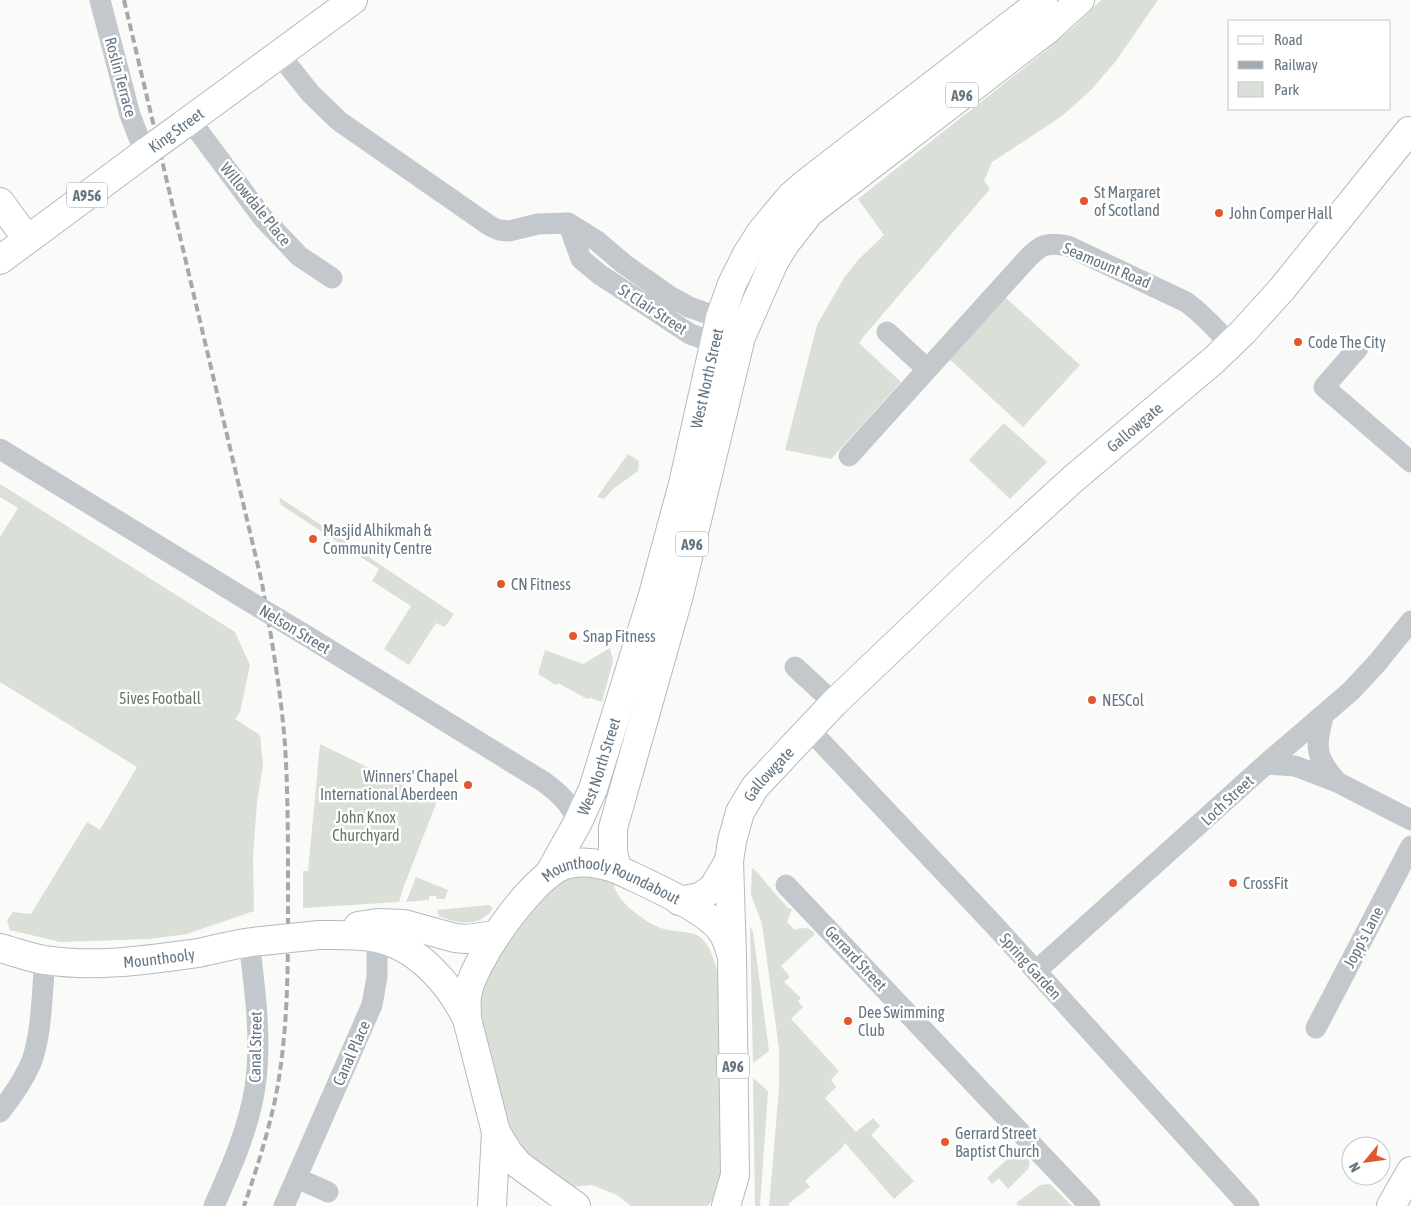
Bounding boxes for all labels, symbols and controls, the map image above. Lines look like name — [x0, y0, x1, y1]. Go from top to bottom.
legend — [1228, 20, 1391, 110]
text: Road — [1274, 31, 1303, 48]
street label: Roslin Terrace — [102, 35, 140, 119]
text: Railway — [1274, 56, 1318, 73]
text: Park — [1274, 81, 1299, 98]
road number: A96 — [946, 82, 978, 108]
street label: King Street — [145, 104, 208, 157]
street label: Willowdale Place — [217, 159, 295, 249]
road number: A956 — [67, 182, 107, 208]
place label: St Margaret of Scotland — [1094, 183, 1161, 219]
marker: St Margaret of Scotland — [1078, 195, 1090, 207]
place label: John Comper Hall — [1229, 204, 1333, 223]
marker: John Comper Hall — [1213, 207, 1225, 219]
street label: Seamount Road — [1061, 238, 1153, 292]
street label: St Clair Street — [615, 280, 691, 338]
street label: West North Street — [687, 326, 727, 430]
place label: Code The City — [1308, 333, 1386, 352]
marker: Code The City — [1292, 336, 1304, 348]
street label: Gallowgate — [1103, 399, 1166, 455]
place label: Masjid Alhikmah & Community Centre — [323, 521, 432, 558]
road number: A96 — [676, 532, 708, 556]
marker: Masjid Alhikmah & Community Centre — [307, 533, 319, 545]
place label: CN Fitness — [511, 575, 571, 593]
marker: CN Fitness — [495, 578, 507, 590]
street label: Nelson Street — [256, 601, 334, 657]
place label: Snap Fitness — [583, 627, 656, 646]
marker: Snap Fitness — [567, 630, 579, 642]
park label: 5ives Football — [119, 689, 202, 707]
place label: NESCol — [1102, 691, 1145, 709]
marker: NESCol — [1086, 694, 1098, 706]
street label: West North Street — [573, 715, 624, 818]
street label: Gallowgate — [740, 743, 797, 804]
place label: Winners' Chapel International Aberdeen — [320, 767, 459, 803]
street label: Loch Street — [1197, 771, 1257, 829]
marker: Winners' Chapel International Aberdeen — [462, 779, 474, 791]
park label: John Knox Churchyard — [332, 808, 400, 845]
street label: Mounthooly Roundabout — [538, 853, 684, 908]
place label: CrossFit — [1243, 874, 1289, 892]
marker: CrossFit — [1227, 877, 1239, 889]
street label: Jopp's Lane — [1339, 904, 1387, 971]
street label: Gerrard Street — [821, 922, 891, 994]
street label: Spring Garden — [996, 929, 1065, 1003]
street label: Mounthooly — [122, 944, 196, 971]
place label: Dee Swimming Club — [858, 1003, 945, 1039]
street label: Canal Street — [245, 1011, 265, 1083]
marker: Dee Swimming Club — [842, 1015, 854, 1027]
street label: Canal Place — [329, 1018, 373, 1088]
road number: A96 — [717, 1054, 749, 1078]
place label: Gerrard Street Baptist Church — [955, 1124, 1039, 1161]
marker: Gerrard Street Baptist Church — [939, 1136, 951, 1148]
north arrow — [1341, 1136, 1391, 1186]
text: N — [1346, 1160, 1364, 1175]

